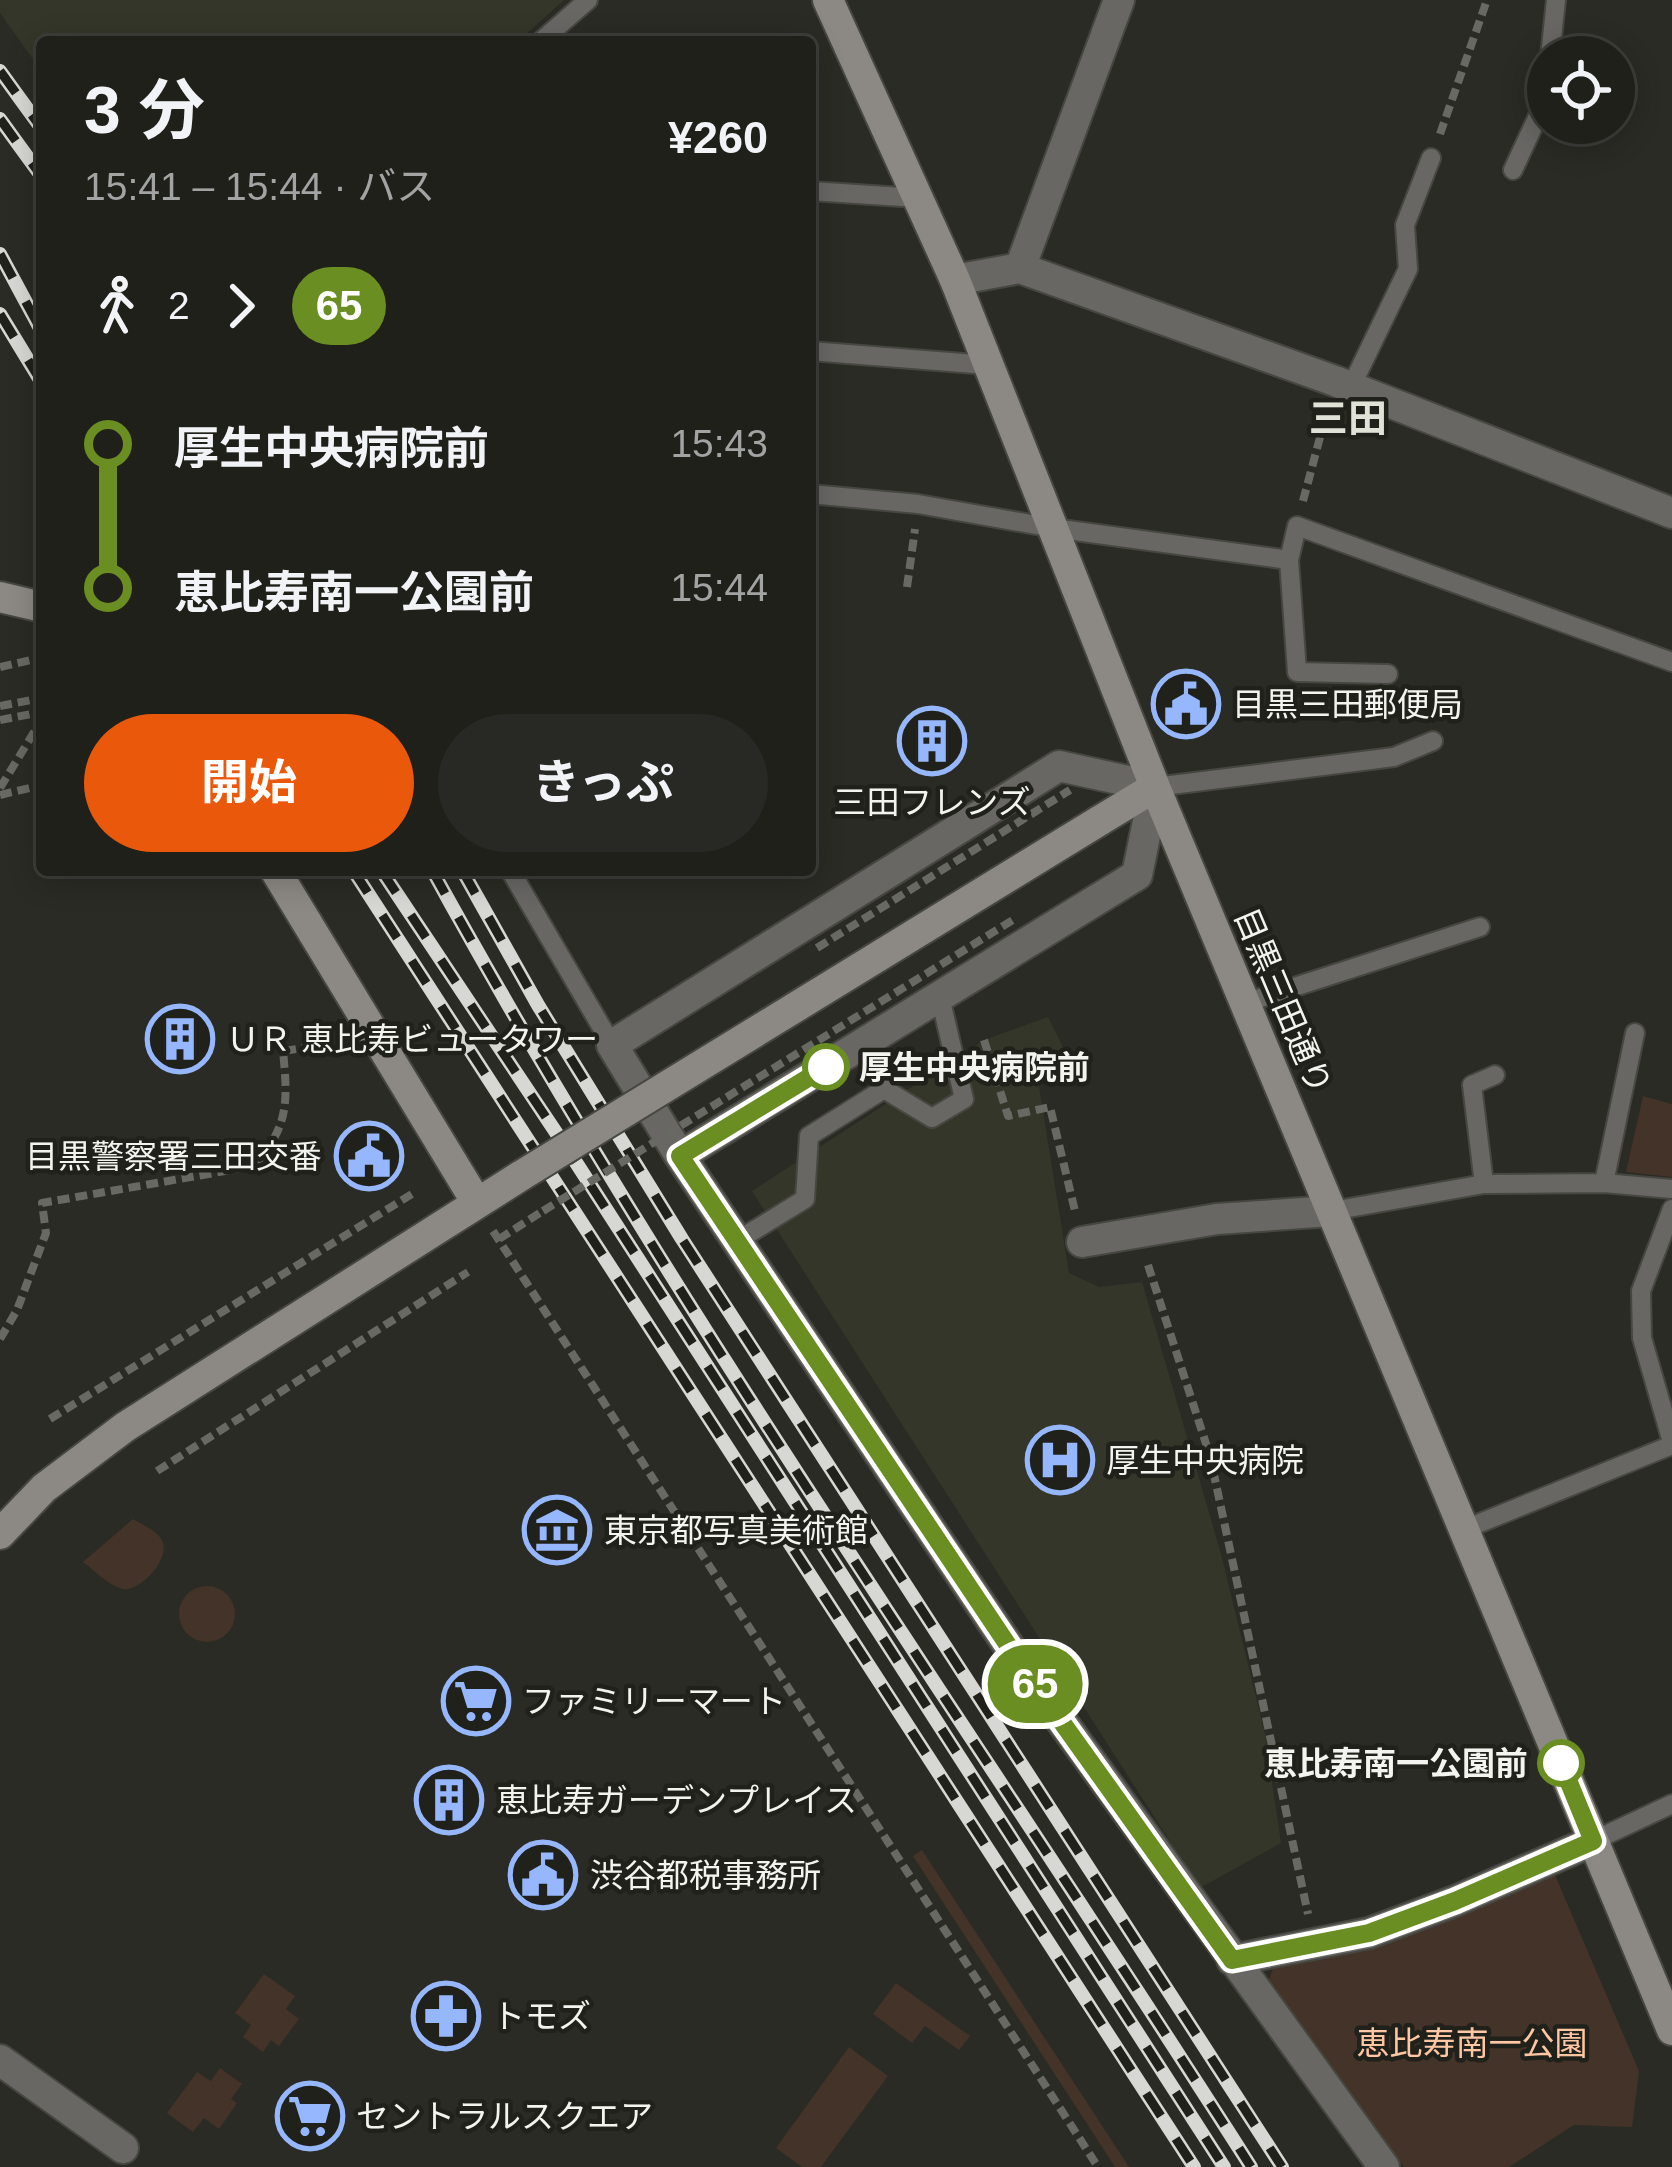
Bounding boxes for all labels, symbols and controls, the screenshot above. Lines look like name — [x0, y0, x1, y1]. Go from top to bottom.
map controls — [1527, 36, 1635, 144]
button: locate — [1527, 36, 1635, 144]
text: 3 分 — [84, 73, 205, 147]
text: ¥260 — [668, 112, 768, 163]
text: 15:41 – 15:44 · バス — [84, 165, 435, 208]
icon: walk — [84, 273, 150, 339]
icon: forward — [208, 273, 274, 339]
text: 65 — [316, 282, 362, 329]
text: 2 — [168, 284, 190, 327]
district label: 三田 — [1309, 397, 1387, 440]
text: 15:43 — [670, 422, 768, 465]
text: 厚生中央病院前 — [174, 423, 489, 474]
text: 15:44 — [670, 566, 768, 609]
text: 恵比寿南一公園前 — [174, 567, 534, 618]
public building icon: 目黒三田郵便局 — [1151, 669, 1221, 739]
place label: 目黒三田郵便局 — [1232, 686, 1463, 723]
building icon: 三田フレンズ — [897, 706, 967, 776]
button: 開始 — [84, 714, 414, 852]
button: きっぷ — [438, 714, 768, 852]
place label: 三田フレンズ — [833, 784, 1031, 821]
street label: 目黒三田通り — [1227, 903, 1339, 1099]
building icon: ＵＲ 恵比寿ビュータワー — [145, 1004, 215, 1074]
place label: ＵＲ 恵比寿ビュータワー — [226, 1021, 598, 1058]
marker: 厚生中央病院前 — [804, 1045, 848, 1089]
place label: 厚生中央病院前 — [859, 1049, 1090, 1086]
public building icon: 目黒警察署三田交番 — [334, 1121, 404, 1191]
place label: 目黒警察署三田交番 — [25, 1138, 322, 1175]
hospital icon: 厚生中央病院 — [1025, 1425, 1095, 1495]
place label: 厚生中央病院 — [1106, 1442, 1304, 1479]
museum icon: 東京都写真美術館 — [522, 1495, 592, 1565]
place label: 東京都写真美術館 — [604, 1512, 868, 1549]
line badge: 65 — [981, 1645, 1089, 1723]
text: 65 — [1012, 1660, 1058, 1707]
supermarket icon: ファミリーマート — [441, 1666, 511, 1736]
place label: ファミリーマート — [522, 1683, 786, 1720]
marker: 恵比寿南一公園前 — [1539, 1741, 1583, 1785]
place label: 恵比寿南一公園前 — [1264, 1745, 1528, 1782]
building icon: 恵比寿ガーデンプレイス — [414, 1765, 484, 1835]
place label: 恵比寿ガーデンプレイス — [496, 1782, 857, 1819]
public building icon: 渋谷都税事務所 — [508, 1840, 578, 1910]
place label: 渋谷都税事務所 — [590, 1857, 821, 1894]
pharmacy icon: トモズ — [411, 1981, 481, 2051]
place label: トモズ — [492, 1998, 591, 2035]
park label: 恵比寿南一公園 — [1357, 2025, 1588, 2062]
supermarket icon: セントラルスクエア — [275, 2081, 345, 2151]
place label: セントラルスクエア — [356, 2098, 653, 2135]

